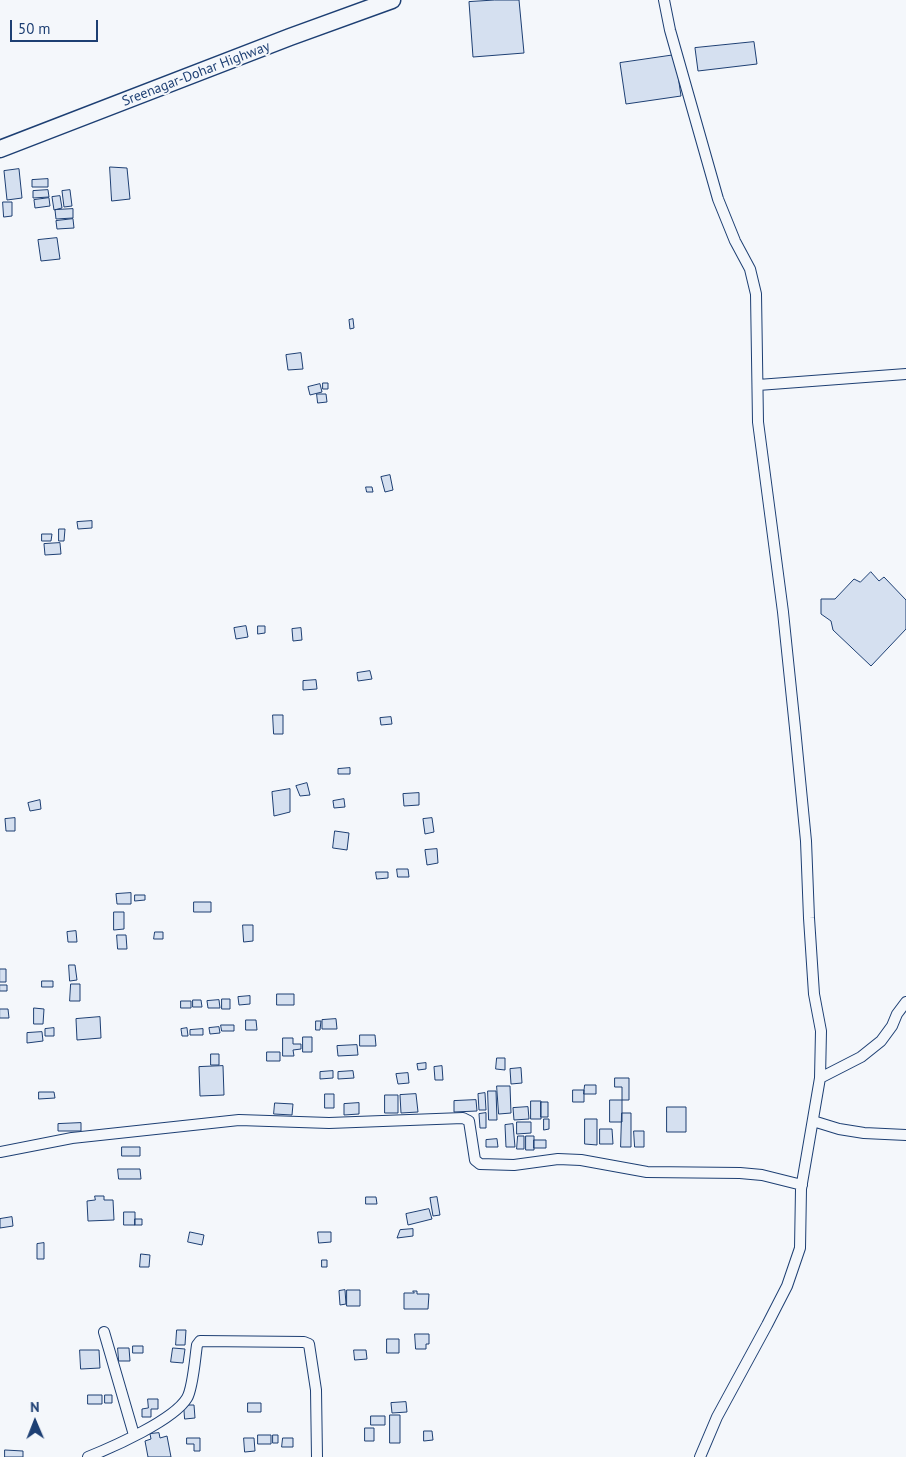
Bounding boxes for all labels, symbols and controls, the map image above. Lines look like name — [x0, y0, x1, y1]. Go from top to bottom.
scale bar — [12, 10, 100, 42]
text: 50 m — [18, 19, 51, 38]
street label: Sreenagar-Dohar Highway — [120, 38, 272, 110]
north arrow — [10, 1397, 60, 1447]
text: N — [30, 1398, 39, 1416]

